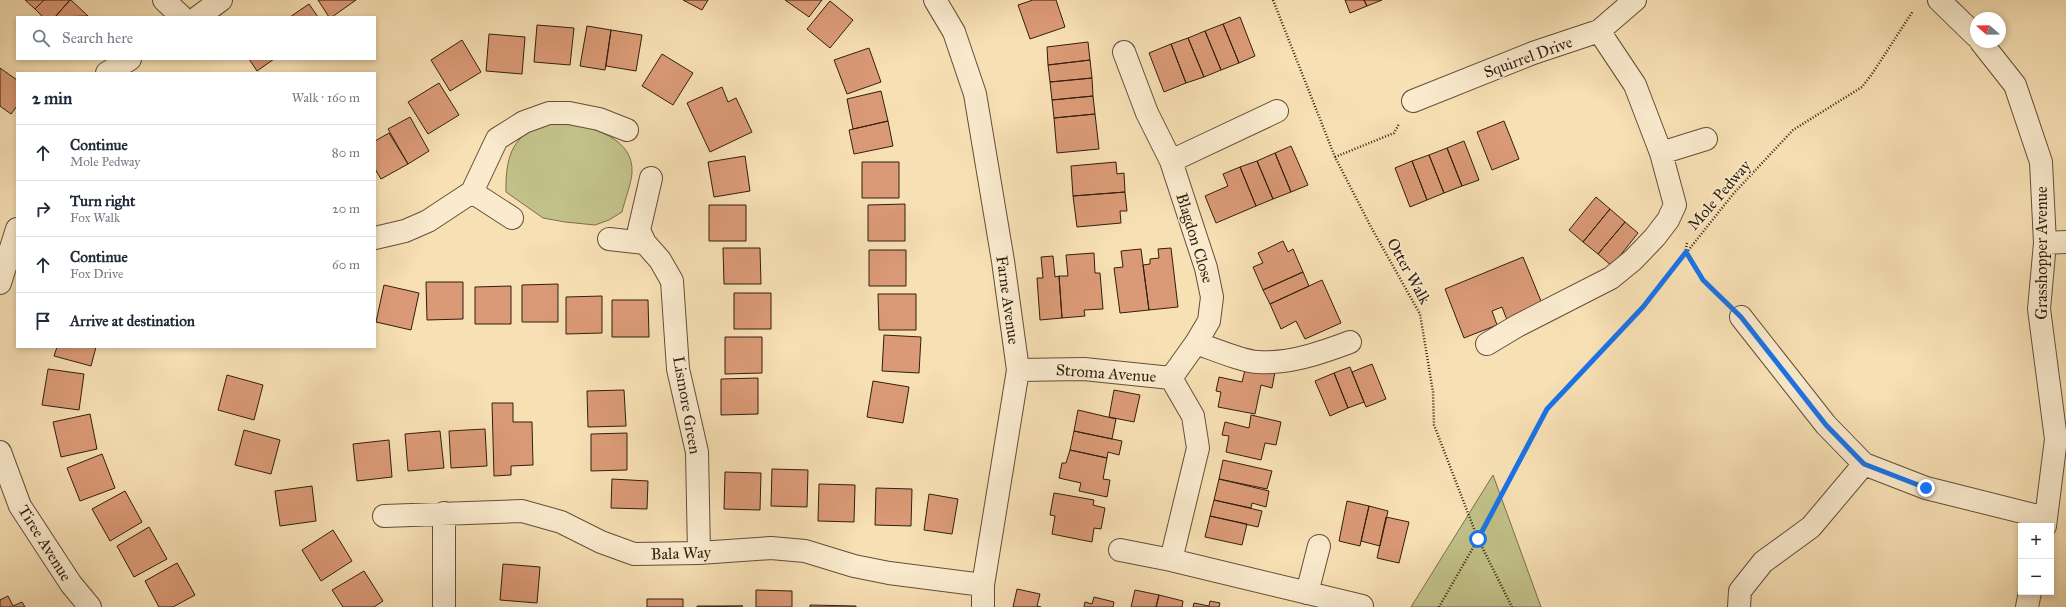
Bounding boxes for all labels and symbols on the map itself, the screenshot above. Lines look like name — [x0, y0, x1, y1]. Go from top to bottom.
north arrow — [1970, 12, 2006, 48]
street label: Squirrel Drive — [1481, 32, 1576, 83]
street label: Mole Pedway — [1683, 156, 1755, 234]
street label: Grasshopper Avenue — [2032, 186, 2051, 320]
street label: Blagdon Close — [1171, 191, 1218, 286]
street label: Otter Walk — [1383, 235, 1435, 308]
street label: Farne Avenue — [992, 254, 1024, 346]
street label: Lismore Green — [669, 355, 705, 456]
street label: Stroma Avenue — [1055, 360, 1157, 386]
route end — [1917, 479, 1935, 497]
street label: Tiree Avenue — [14, 501, 76, 585]
route start — [1469, 530, 1487, 548]
street label: Bala Way — [651, 542, 712, 564]

